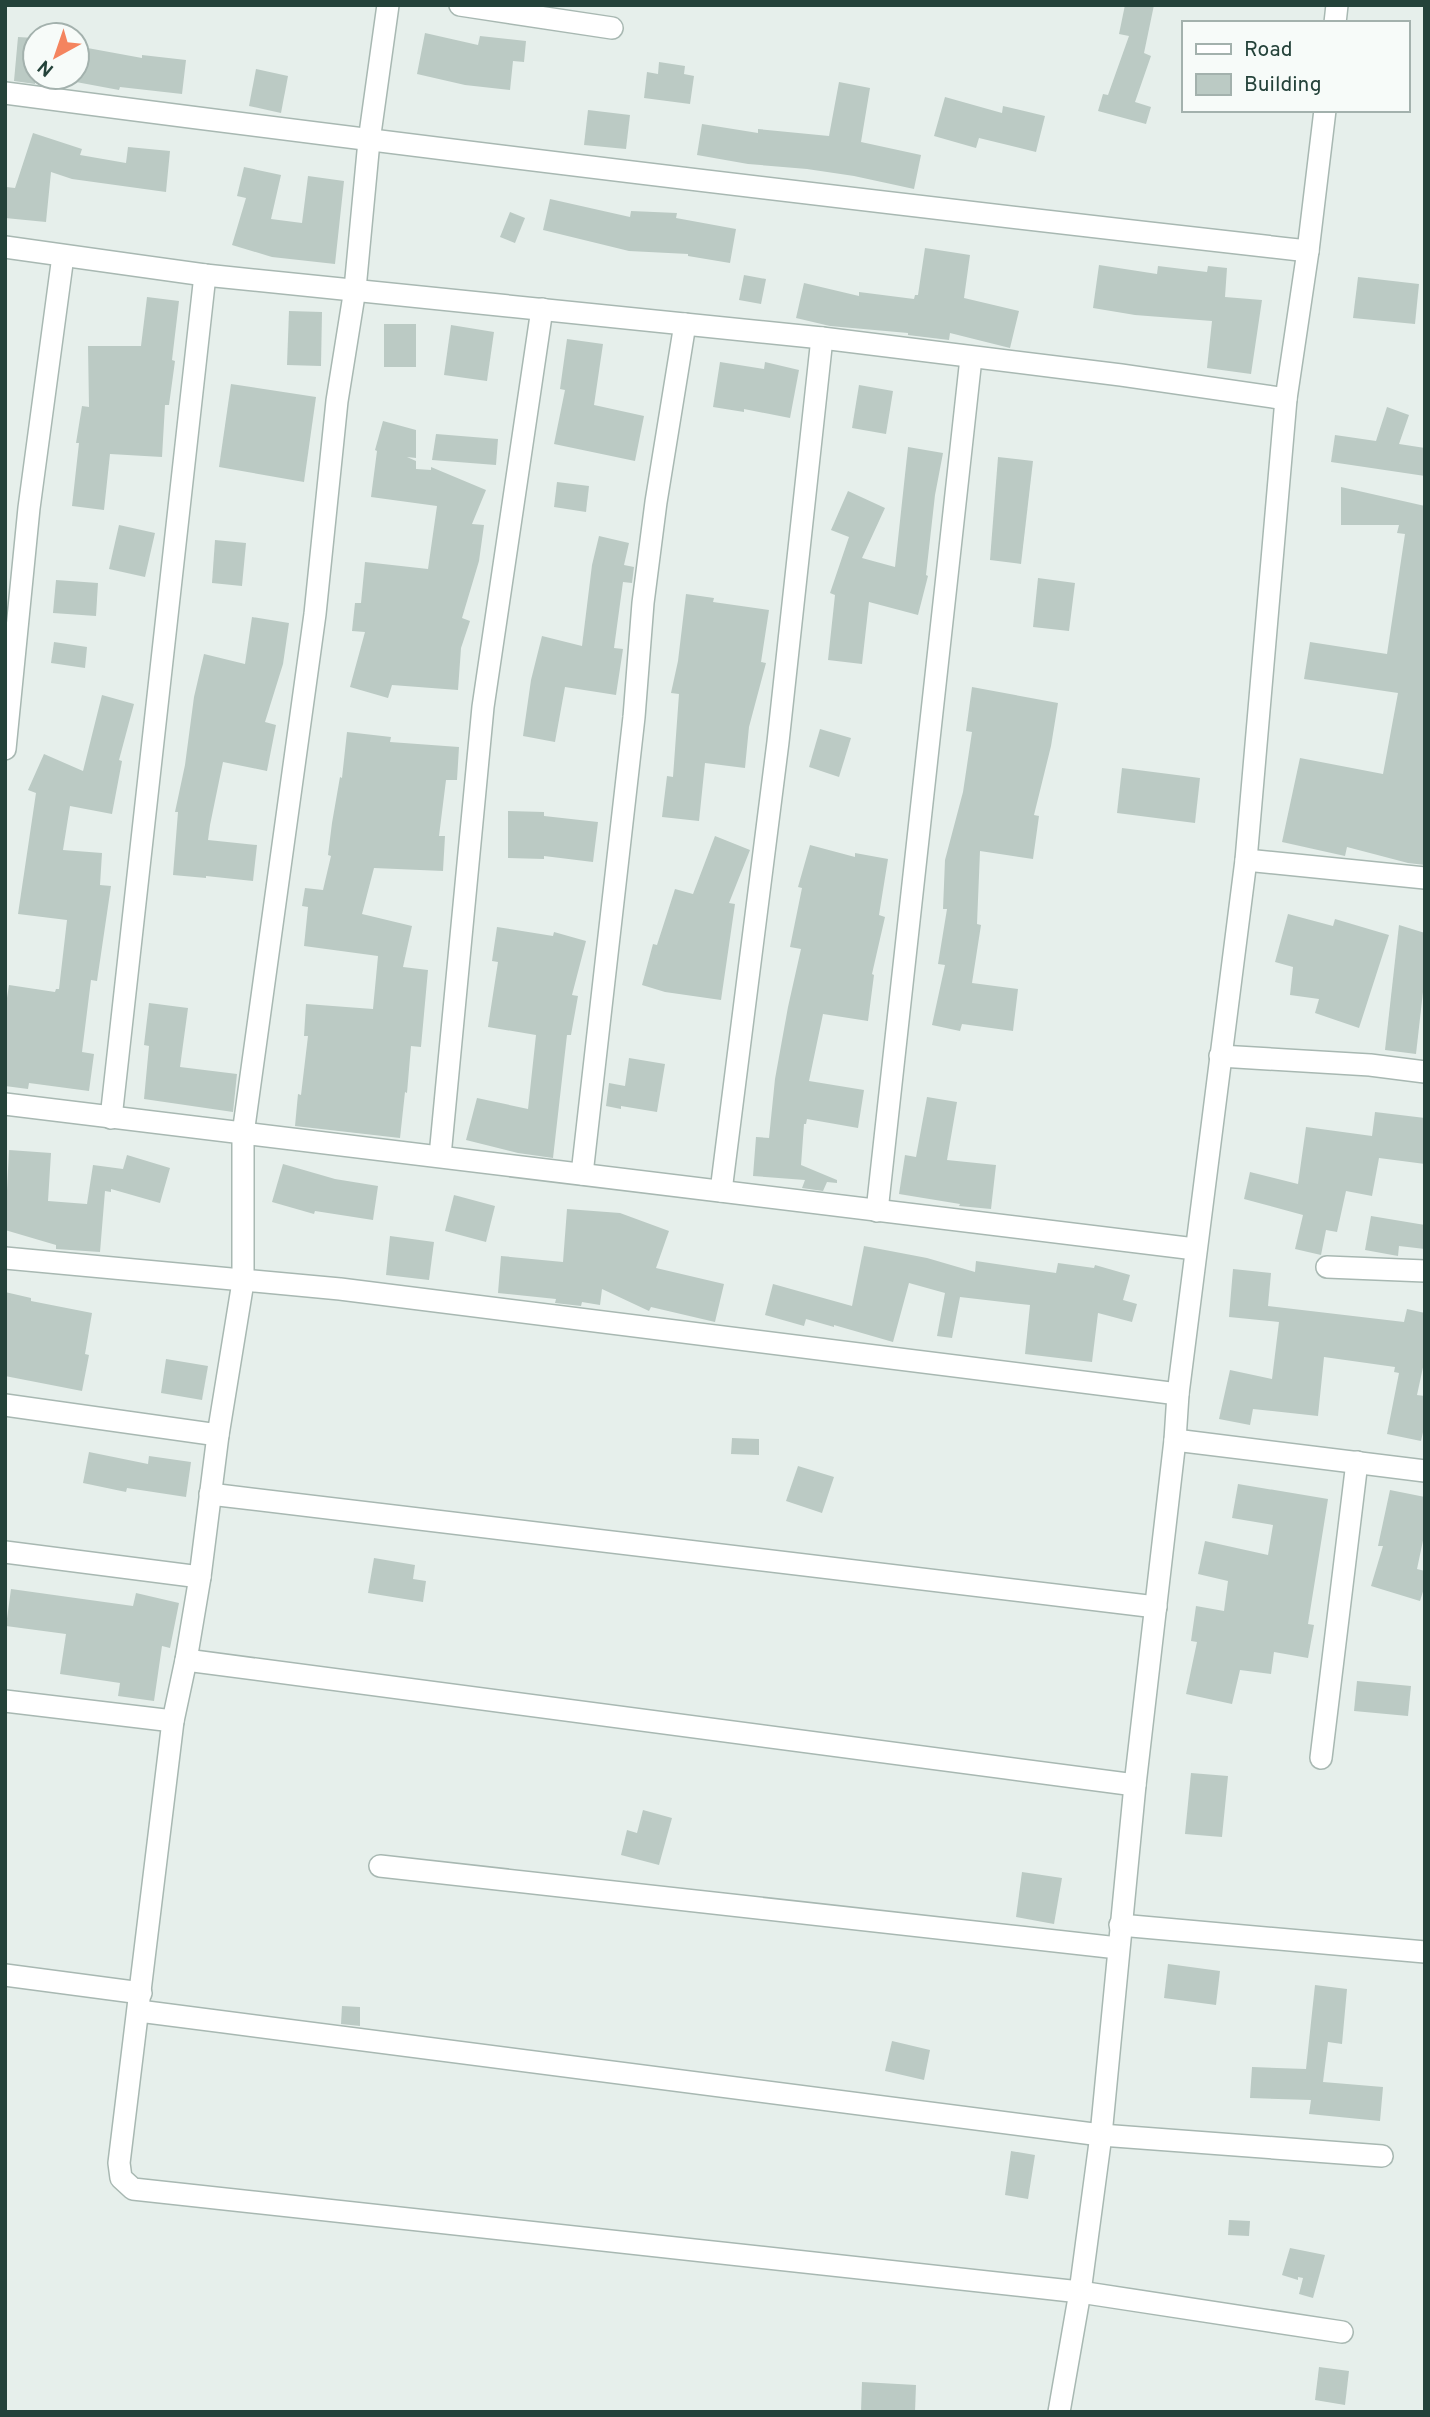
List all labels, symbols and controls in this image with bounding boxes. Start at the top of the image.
north arrow [21,21,91,91]
legend [1182,21,1409,112]
text: Road [1244,37,1293,64]
text: N [33,54,59,81]
text: Building [1244,72,1322,99]

